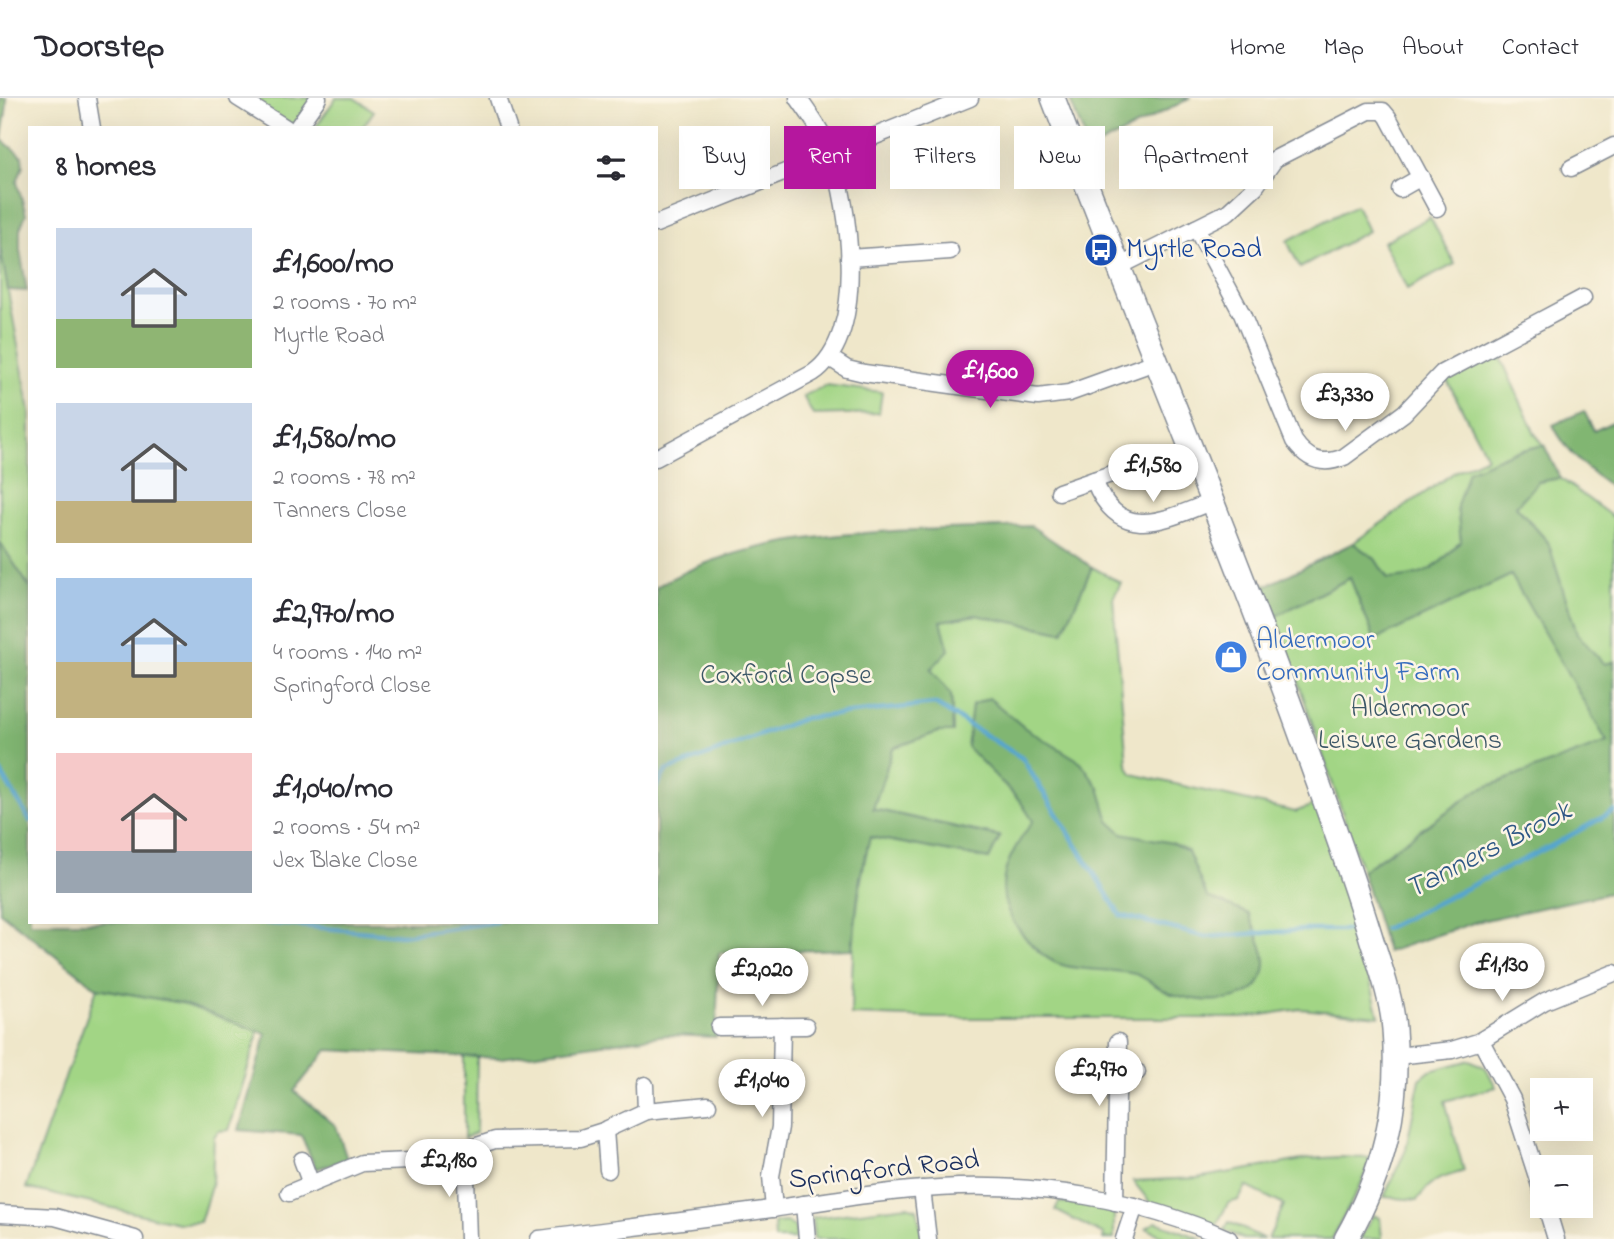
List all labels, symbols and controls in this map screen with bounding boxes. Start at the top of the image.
text: Doorstep [35,24,164,72]
text: Home [1230,31,1286,66]
text: Map [1324,31,1364,66]
text: About [1402,31,1464,66]
text: Contact [1502,31,1579,66]
chip: Buy [679,126,770,189]
chip: Rent [784,126,876,189]
chip: Filters [890,126,1000,189]
chip: New [1014,126,1105,189]
chip: Apartment [1119,126,1273,189]
text: 8 homes [56,146,157,190]
icon: filters [592,149,630,187]
place label: Myrtle Road [1126,230,1262,271]
bus stop icon: Myrtle Road [1082,231,1120,269]
text: £1,600/mo [273,243,394,287]
icon: home [112,256,196,340]
text: 2 rooms · 70 m² [273,287,417,320]
text: Myrtle Road [273,320,385,353]
pin: £1,600 [933,350,1047,410]
text: £1,600 [962,356,1018,389]
pin: £3,330 [1288,374,1402,433]
text: £3,330 [1317,379,1373,412]
text: £1,580/mo [273,418,396,462]
icon: home [112,431,196,515]
pin: £1,580 [1096,444,1210,504]
text: £1,580 [1124,450,1182,483]
text: 2 rooms · 78 m² [273,462,416,495]
text: Tanners Close [273,495,407,528]
text: £2,970/mo [273,593,395,637]
icon: home [112,606,196,690]
place label: Aldermoor Community Farm [1256,621,1460,694]
text: 4 rooms · 140 m² [273,637,422,670]
shop icon: Aldermoor Community Farm [1212,638,1250,676]
park label: Coxford Copse [700,656,872,697]
text: Springford Close [273,670,431,703]
park label: Aldermoor Leisure Gardens [1318,689,1502,762]
text: £1,040/mo [273,768,393,812]
icon: home [112,781,196,865]
water label: Tanners Brook [1398,789,1581,912]
text: 2 rooms · 54 m² [273,812,420,845]
text: Jex Blake Close [273,845,418,878]
pin: £1,130 [1445,944,1559,1003]
pin: £2,020 [705,948,819,1008]
text: £1,130 [1476,949,1528,982]
text: £2,020 [731,954,793,987]
pin: £2,970 [1042,1048,1156,1108]
text: £2,970 [1071,1054,1127,1087]
pin: £1,040 [705,1060,819,1119]
text: £1,040 [734,1065,790,1098]
map controls [1530,1078,1593,1218]
button: + [1530,1078,1593,1141]
pin: £2,180 [392,1140,506,1199]
street label: Springford Road [787,1141,982,1201]
text: £2,180 [421,1145,477,1178]
button: − [1530,1155,1593,1218]

